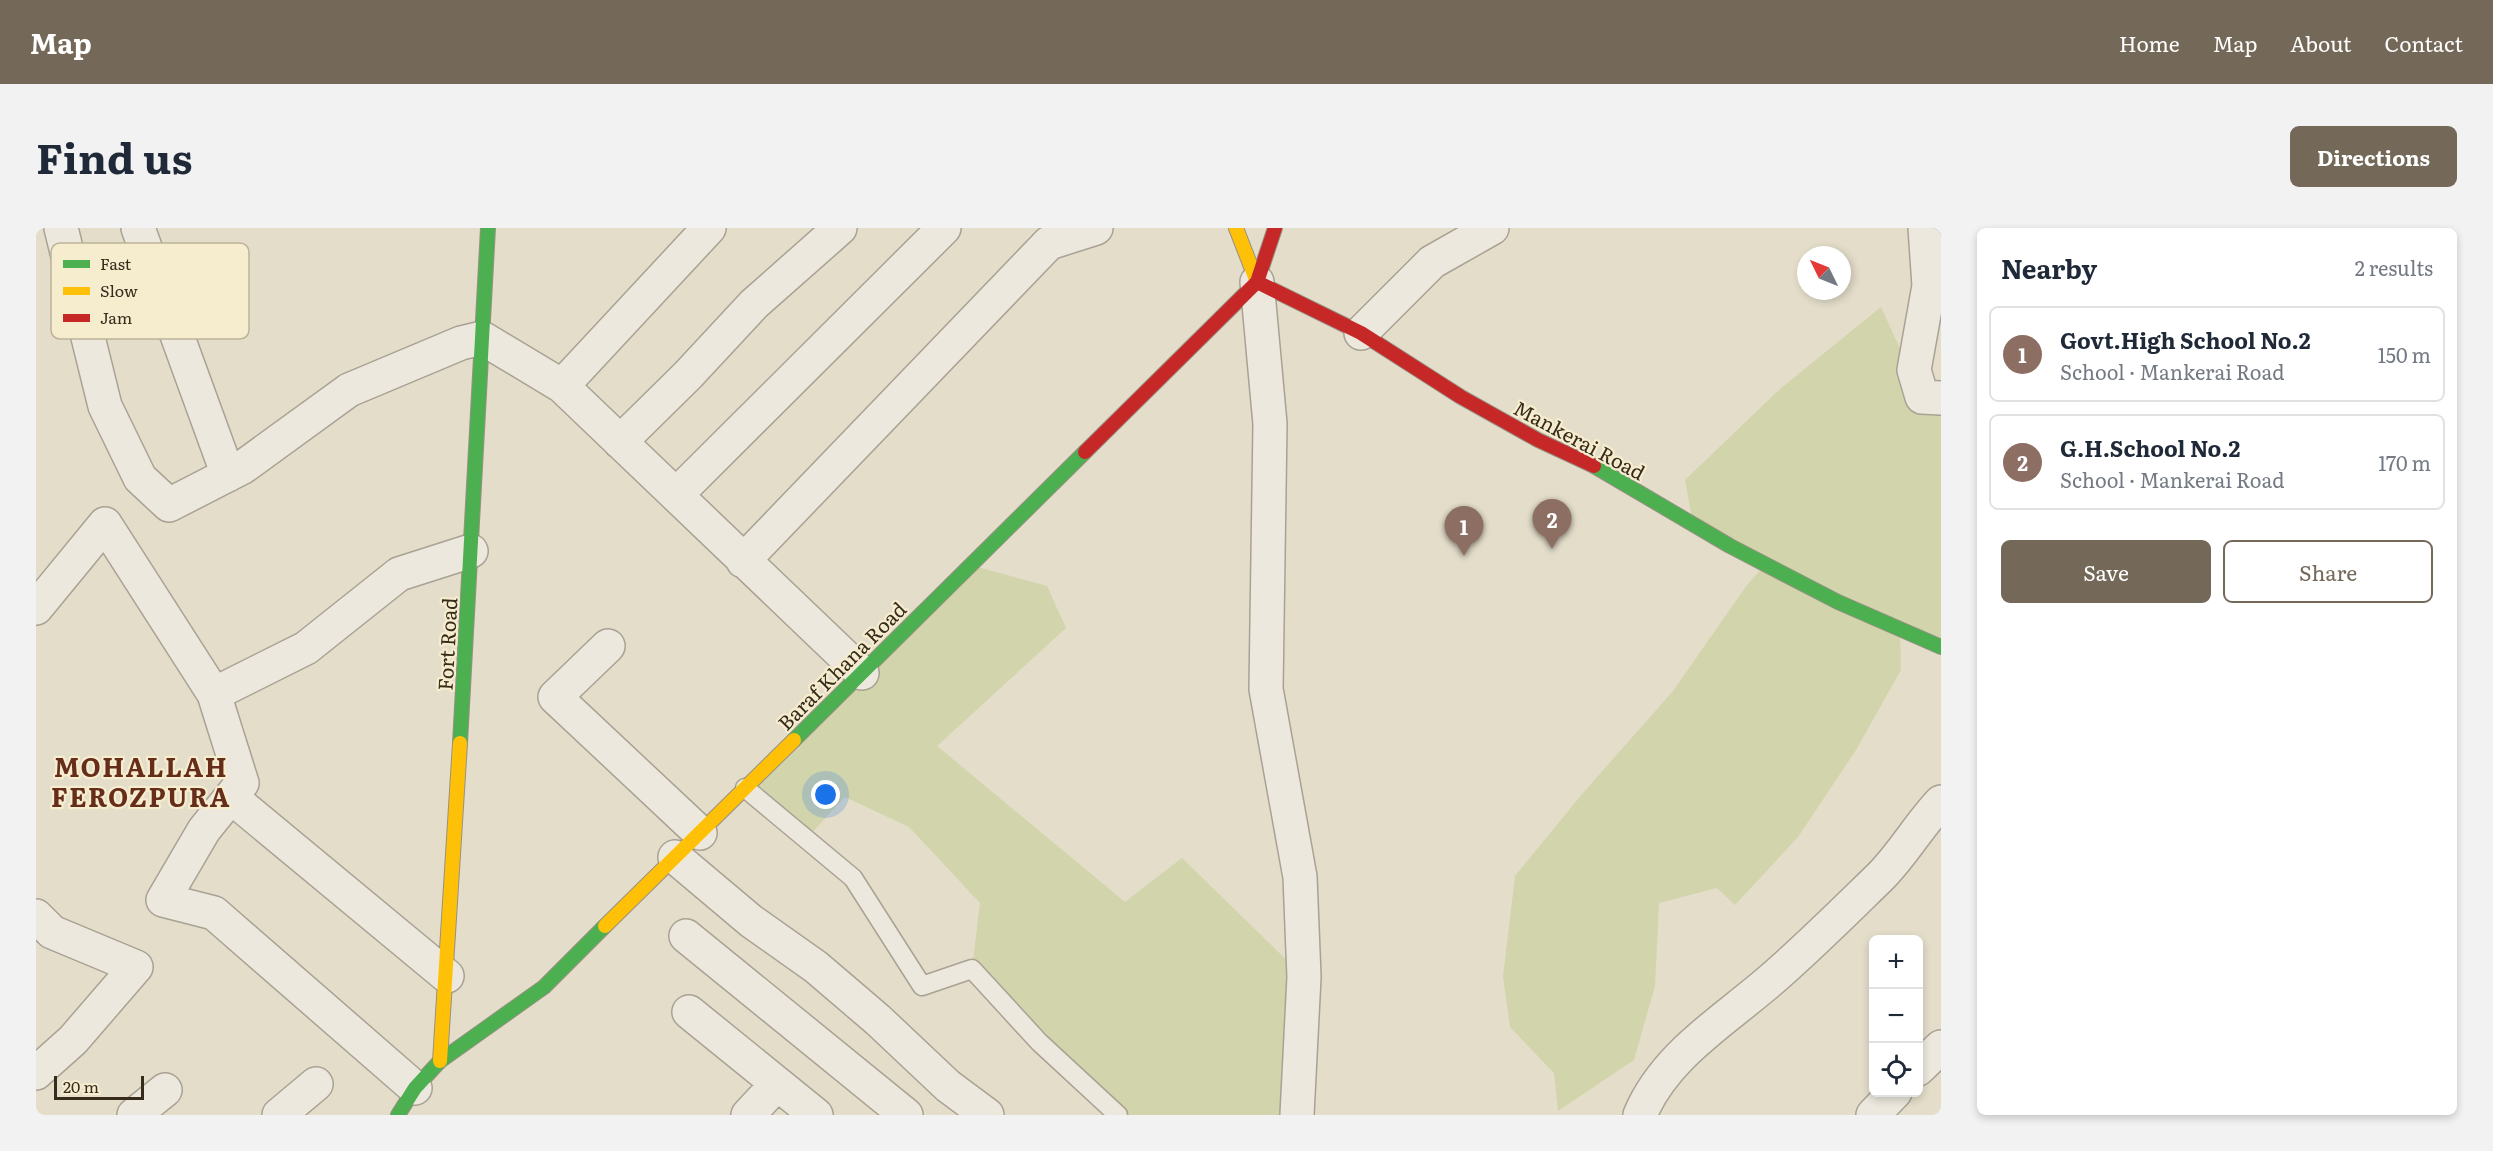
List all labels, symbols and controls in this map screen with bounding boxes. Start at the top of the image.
text: Map [30,21,92,63]
text: Home [2119,27,2180,58]
text: Map [2213,27,2257,58]
text: About [2290,27,2352,58]
text: Contact [2385,27,2463,58]
text: Find us [36,125,193,187]
button: Directions [2290,126,2457,187]
legend [51,243,249,339]
north arrow [1797,246,1851,300]
text: Nearby [2001,248,2097,287]
text: Fast [100,251,132,275]
text: 2 results [2355,252,2433,282]
text: Slow [100,278,138,302]
text: Jam [100,305,133,329]
text: Govt.High School No.2 [2060,323,2311,356]
text: 1 [2018,339,2027,369]
text: 150 m [2378,339,2431,369]
text: School · Mankerai Road [2060,356,2284,386]
street label: Mankerai Road [1509,392,1651,486]
text: G.H.School No.2 [2060,431,2240,464]
text: 2 [2017,447,2028,477]
text: 170 m [2378,447,2431,477]
text: School · Mankerai Road [2060,464,2284,494]
pin: 2 [1532,500,1572,549]
pin: 1 [1444,506,1484,556]
button: Save [2001,540,2211,603]
button: Share [2223,540,2433,603]
street label: Baraf Khana Road [770,594,912,736]
street label: Fort Road [429,597,463,691]
district label: MOHALLAH FEROZPURA [51,746,231,815]
your location [811,780,840,809]
map controls [1869,935,1923,1097]
button: + [1869,935,1923,989]
button: − [1869,989,1923,1043]
button: locate [1869,1043,1923,1097]
scale bar [54,1073,144,1100]
text: 20 m [63,1074,99,1098]

